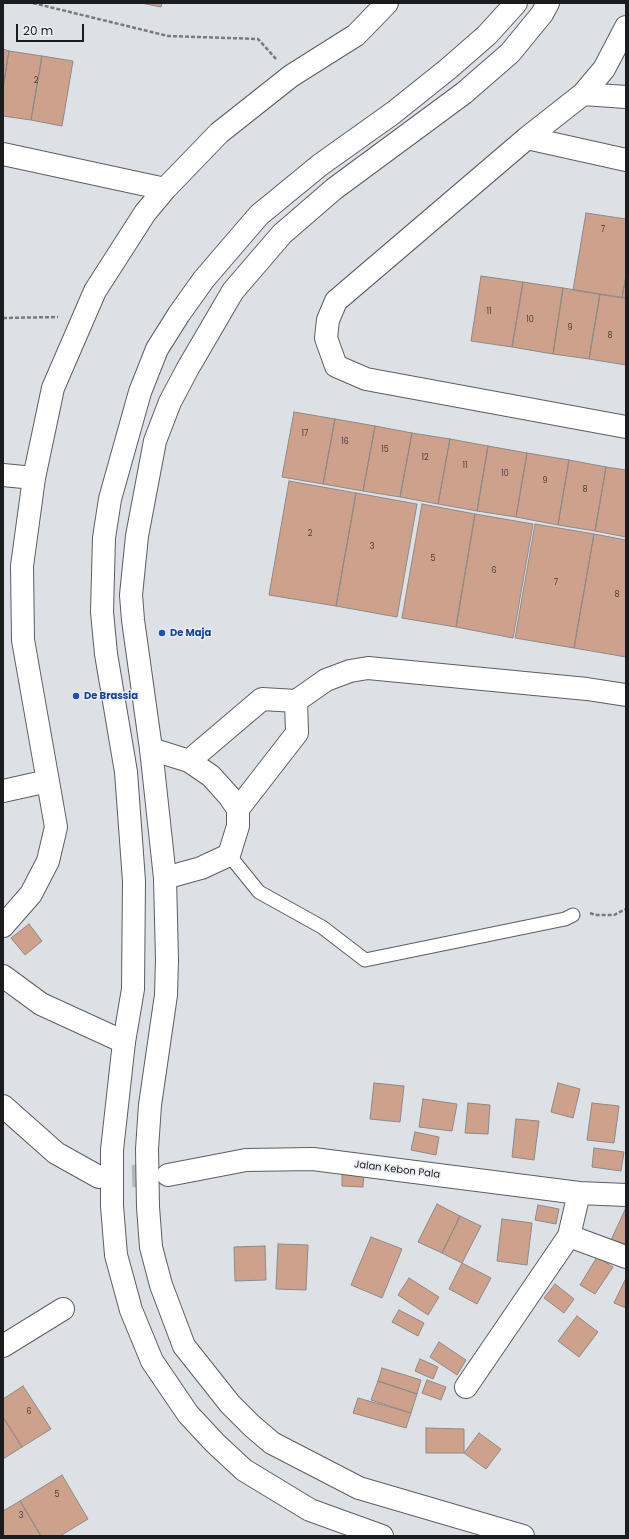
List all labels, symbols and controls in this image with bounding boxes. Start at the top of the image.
scale bar [18,16,86,42]
text: 20 m [23,22,53,39]
house number: 2 [34,76,38,86]
house number: 7 [601,225,605,235]
house number: 11 [486,307,492,317]
house number: 10 [526,315,534,325]
house number: 9 [567,323,573,333]
house number: 8 [607,331,613,341]
house number: 17 [302,429,308,439]
house number: 16 [341,437,349,447]
house number: 15 [381,445,389,455]
house number: 12 [421,453,429,463]
house number: 11 [462,461,468,471]
house number: 10 [501,469,509,479]
house number: 9 [542,476,548,486]
house number: 8 [582,485,588,495]
house number: 2 [308,529,312,539]
house number: 3 [370,542,374,552]
house number: 5 [430,554,436,564]
house number: 6 [491,566,497,576]
house number: 7 [554,578,558,588]
house number: 8 [614,590,620,600]
place label: De Maja [170,627,211,639]
marker: De Maja [157,628,167,638]
place label: De Brassia [84,690,138,702]
marker: De Brassia [71,691,81,701]
street label: Jalan Kebon Pala [353,1159,441,1181]
house number: 6 [26,1407,32,1417]
house number: 5 [54,1490,60,1500]
house number: 3 [19,1511,23,1521]

